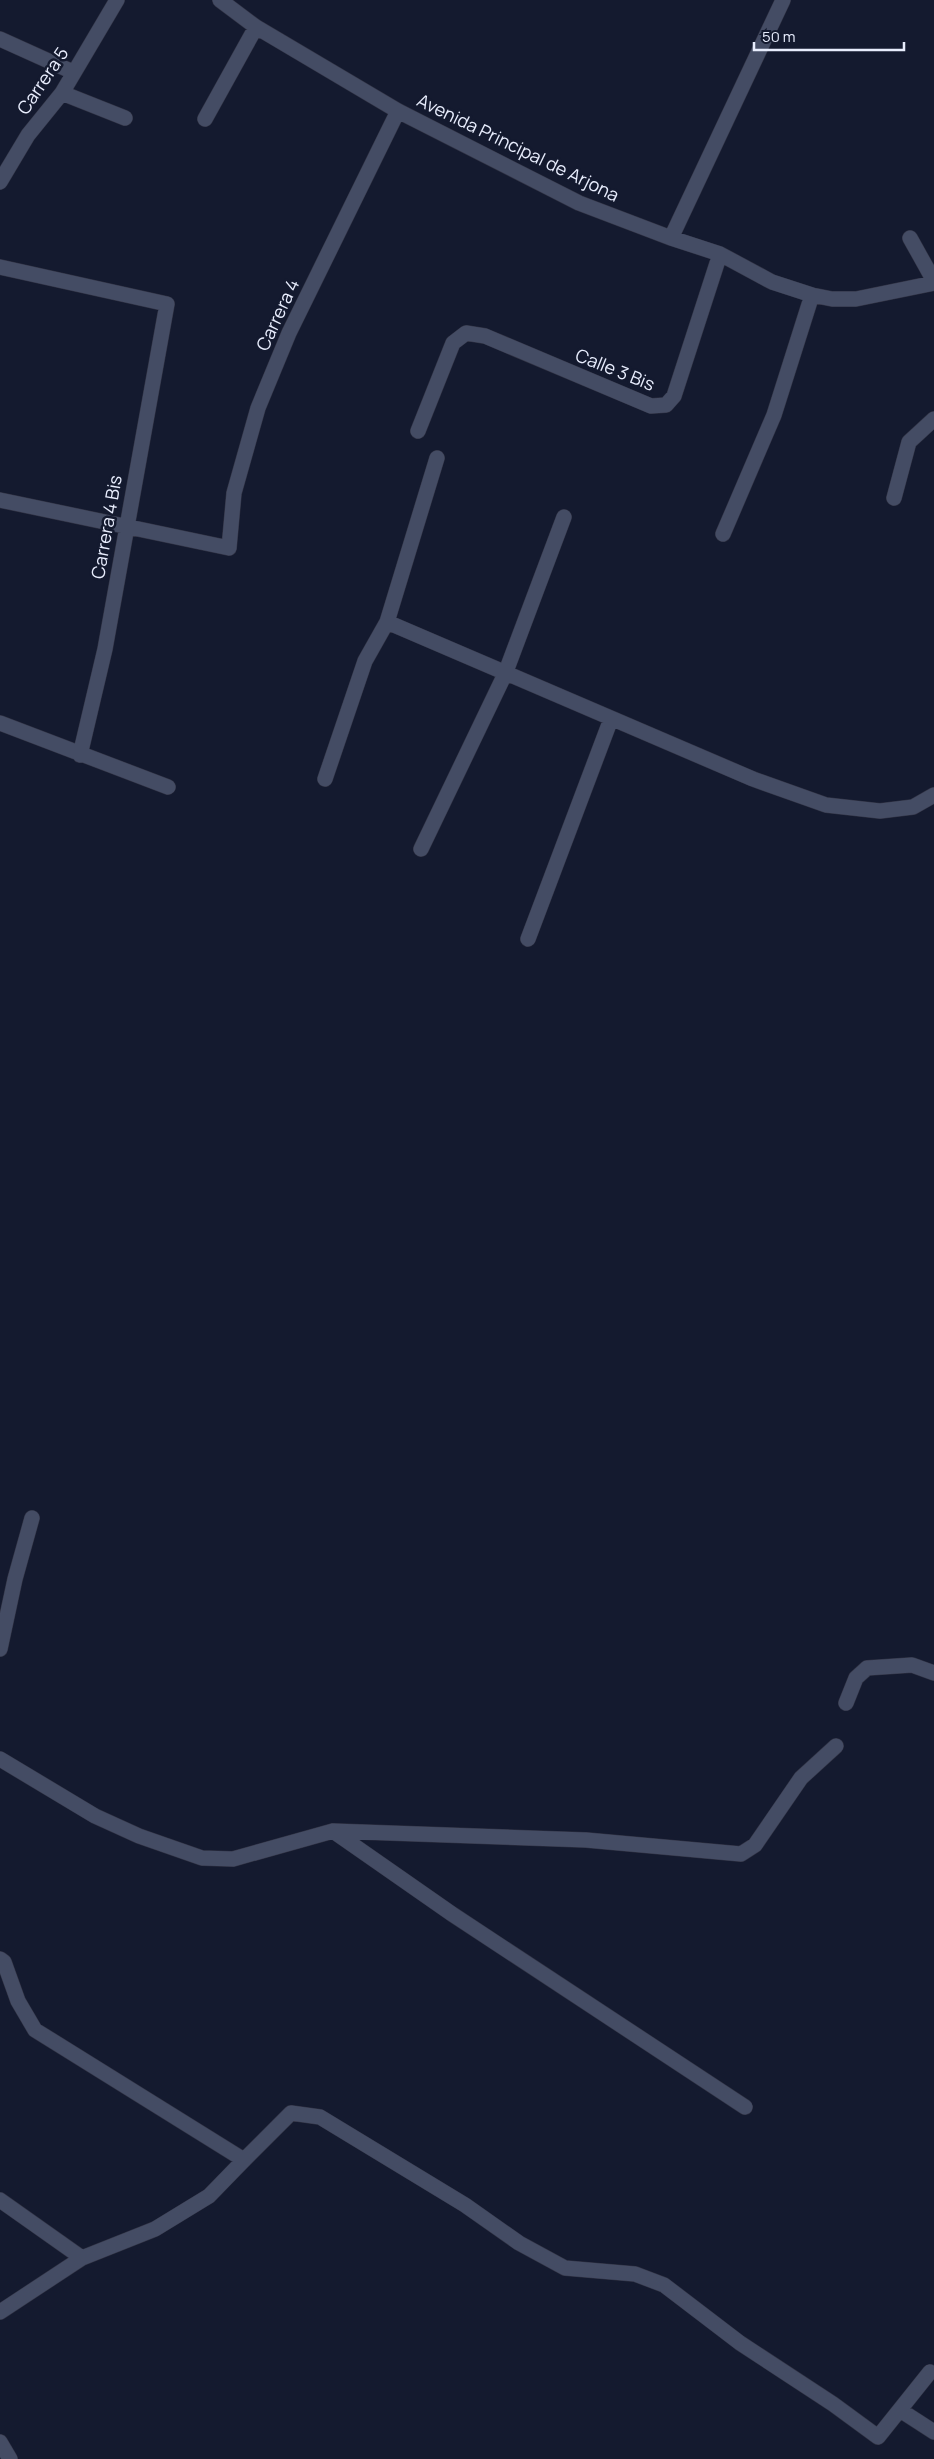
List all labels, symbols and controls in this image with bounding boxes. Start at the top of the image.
scale bar [754,20,904,52]
text: 50 m [762,26,796,47]
street label: Carrera 5 [11,42,73,119]
street label: Avenida Principal de Arjona [413,88,623,207]
street label: Carrera 4 [250,275,304,354]
street label: Calle 3 Bis [572,342,659,396]
street label: Carrera 4 Bis [85,473,127,581]

